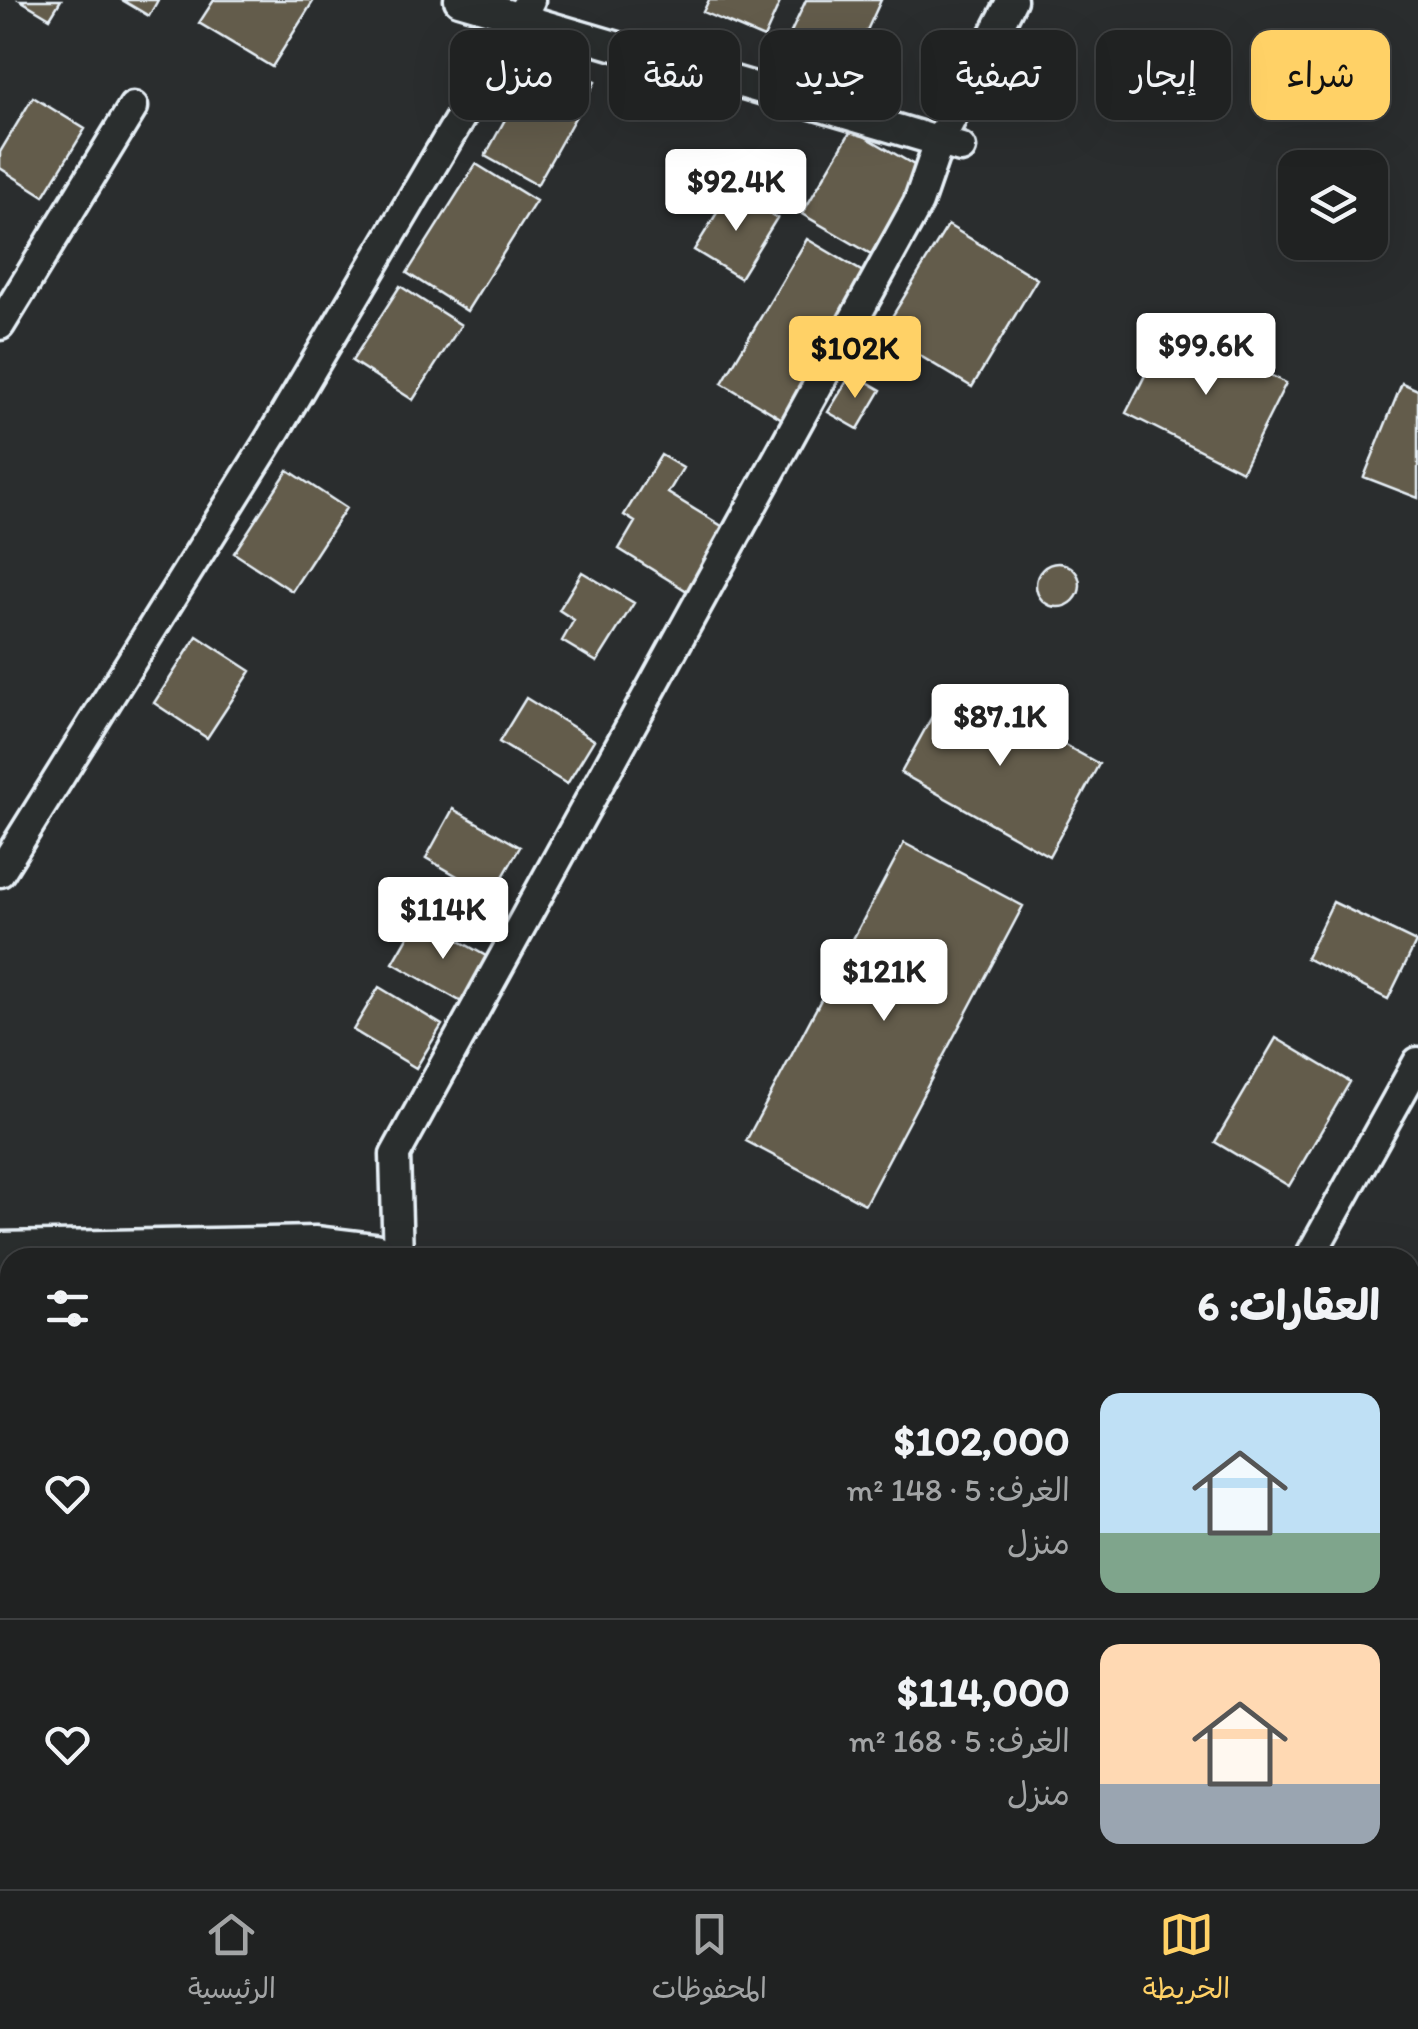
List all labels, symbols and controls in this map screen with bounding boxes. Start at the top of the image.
chip: منزل [450,30,589,120]
chip: شقة [609,30,740,120]
chip: جديد [760,30,901,120]
chip: تصفية [921,30,1076,120]
chip: إيجار [1096,30,1231,120]
chip: شراء [1251,30,1390,120]
pin: $92.4K [655,149,817,234]
map controls [1278,150,1388,260]
button: layers [1278,150,1388,260]
text: $92.4K [687,162,785,200]
pin: $99.6K [1125,313,1287,398]
pin: $102K [785,316,925,401]
text: $99.6K [1159,326,1253,364]
text: $102K [811,329,899,367]
pin: $87.1K [919,684,1081,769]
text: $87.1K [954,697,1046,735]
pin: $114K [373,877,513,962]
text: $114K [400,890,486,928]
pin: $121K [814,939,954,1024]
text: $121K [842,952,926,990]
text: العقارات: 6 [1197,1280,1380,1331]
icon: filters [40,1281,95,1336]
text: $102,000 [894,1415,1070,1466]
icon: home [1180,1433,1300,1553]
icon: heart [40,1466,95,1521]
text: الغرف: 5 · 148 m² [847,1471,1070,1509]
text: منزل [1007,1524,1070,1562]
text: $114,000 [897,1666,1070,1717]
icon: home [1180,1684,1300,1804]
icon: heart [40,1717,95,1772]
text: الغرف: 5 · 168 m² [849,1722,1070,1760]
text: منزل [1007,1775,1070,1813]
tab: الرئيسية [188,1907,276,2013]
tab: المحفوظات [652,1907,767,2013]
tab: الخريطة [1143,1907,1230,2013]

